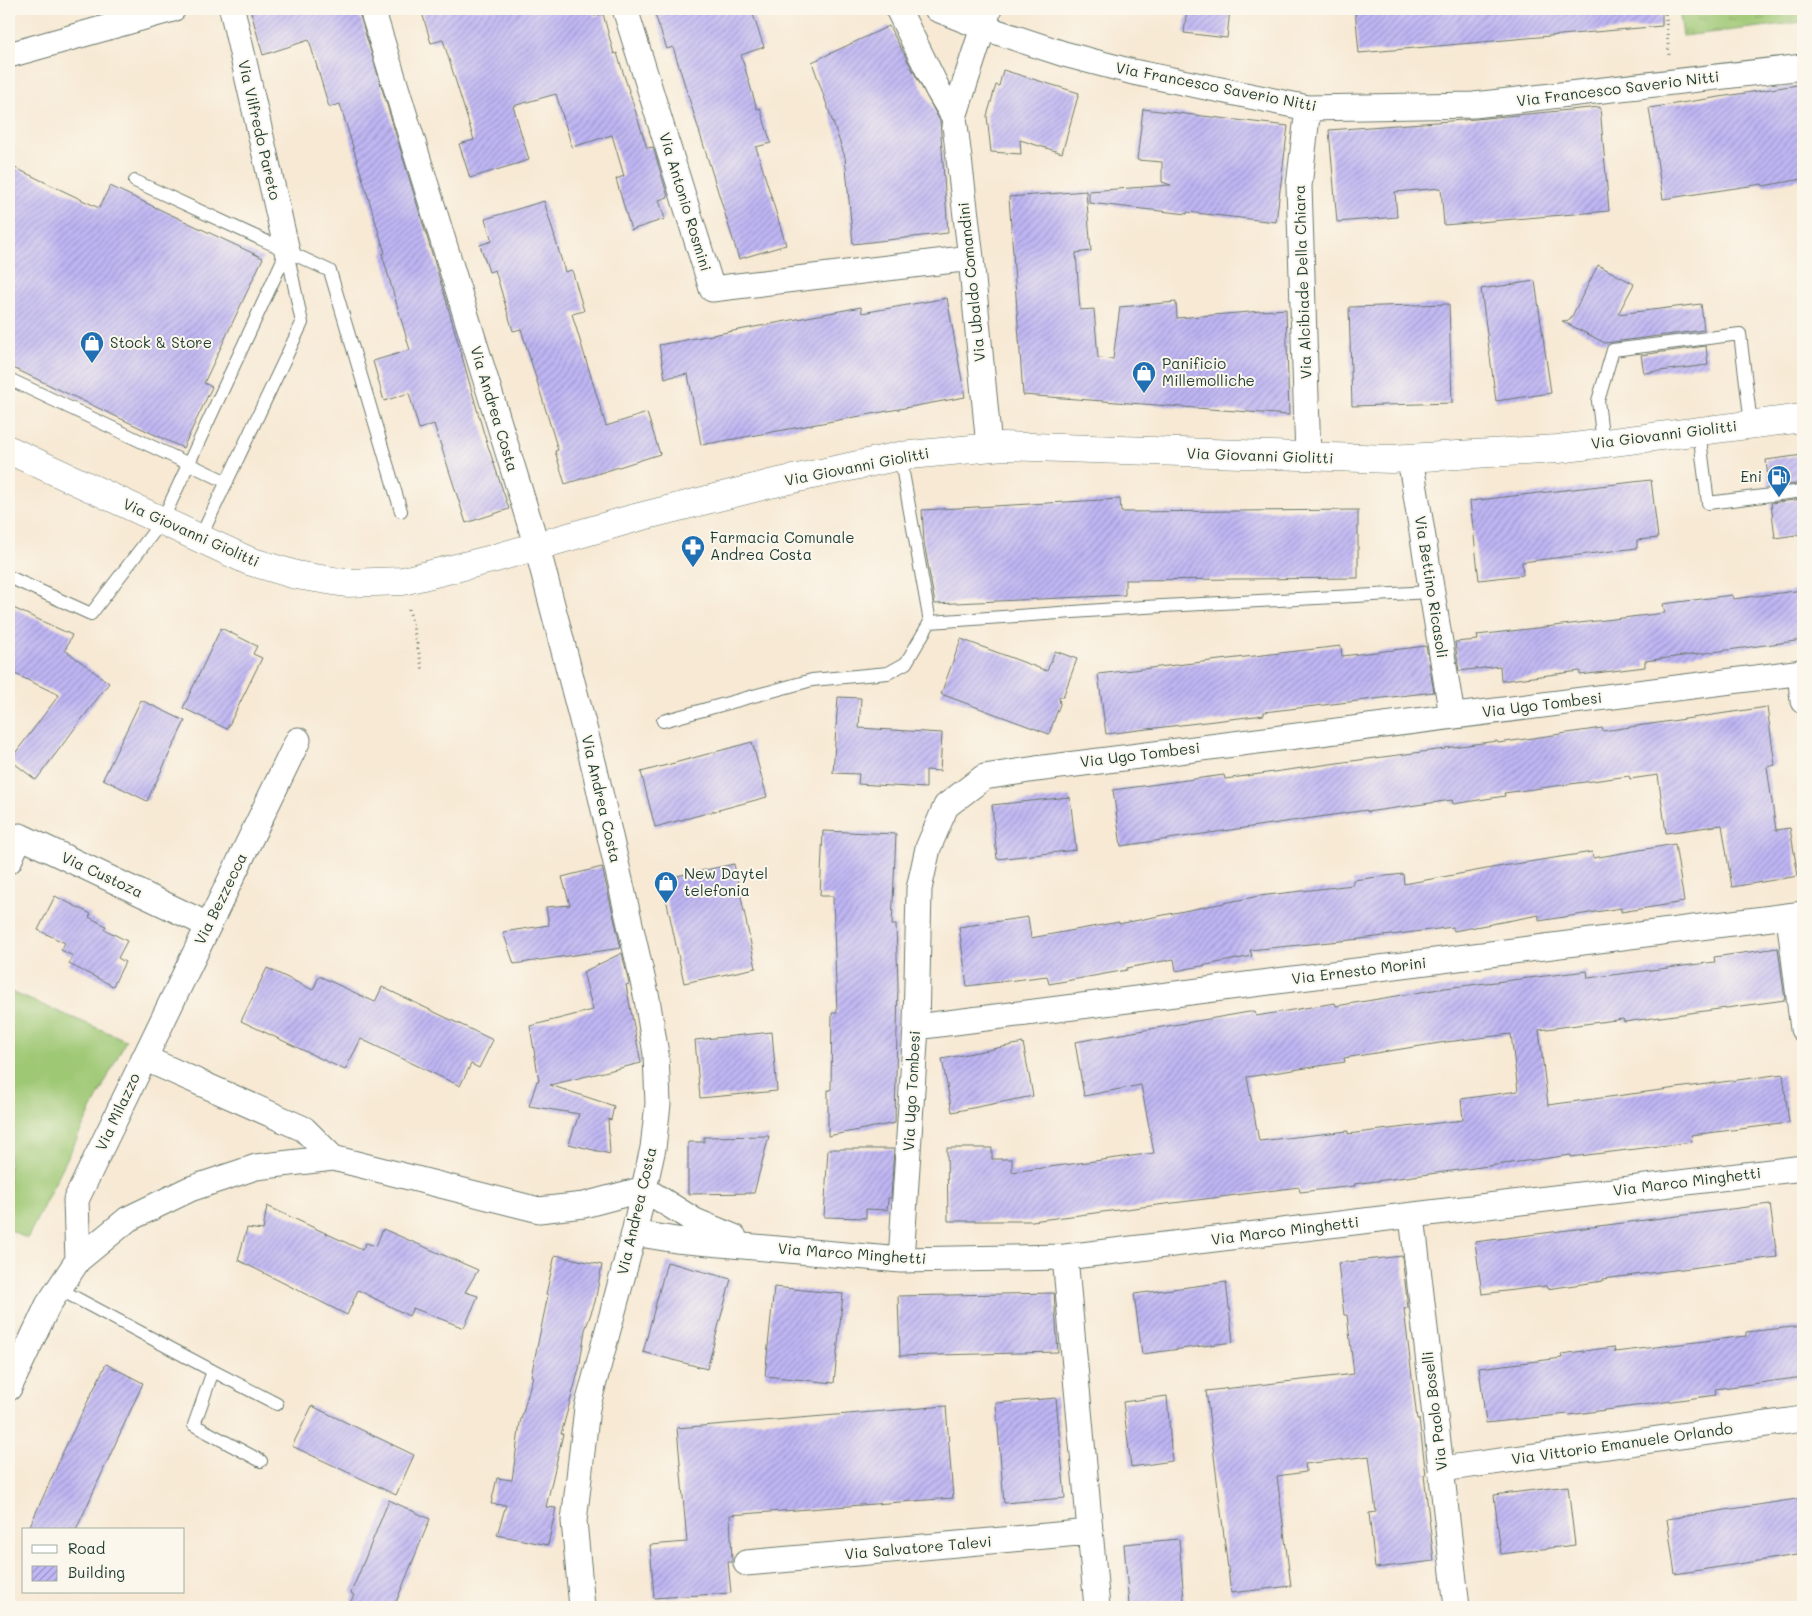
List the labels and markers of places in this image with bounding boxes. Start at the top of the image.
shop icon: Stock & Store [79,330,105,364]
place label: Stock & Store [110,332,212,352]
place label: Panificio Millemolliche [1162,353,1255,390]
shop icon: Panificio Millemolliche [1131,360,1157,394]
fuel station icon: Eni [1766,464,1792,498]
place label: Eni [1741,466,1762,486]
place label: Farmacia Comunale Andrea Costa [710,527,855,564]
pharmacy icon: Farmacia Comunale Andrea Costa [680,534,706,568]
place label: New Daytel telefonia [684,863,768,900]
shop icon: New Daytel telefonia [653,870,679,904]

